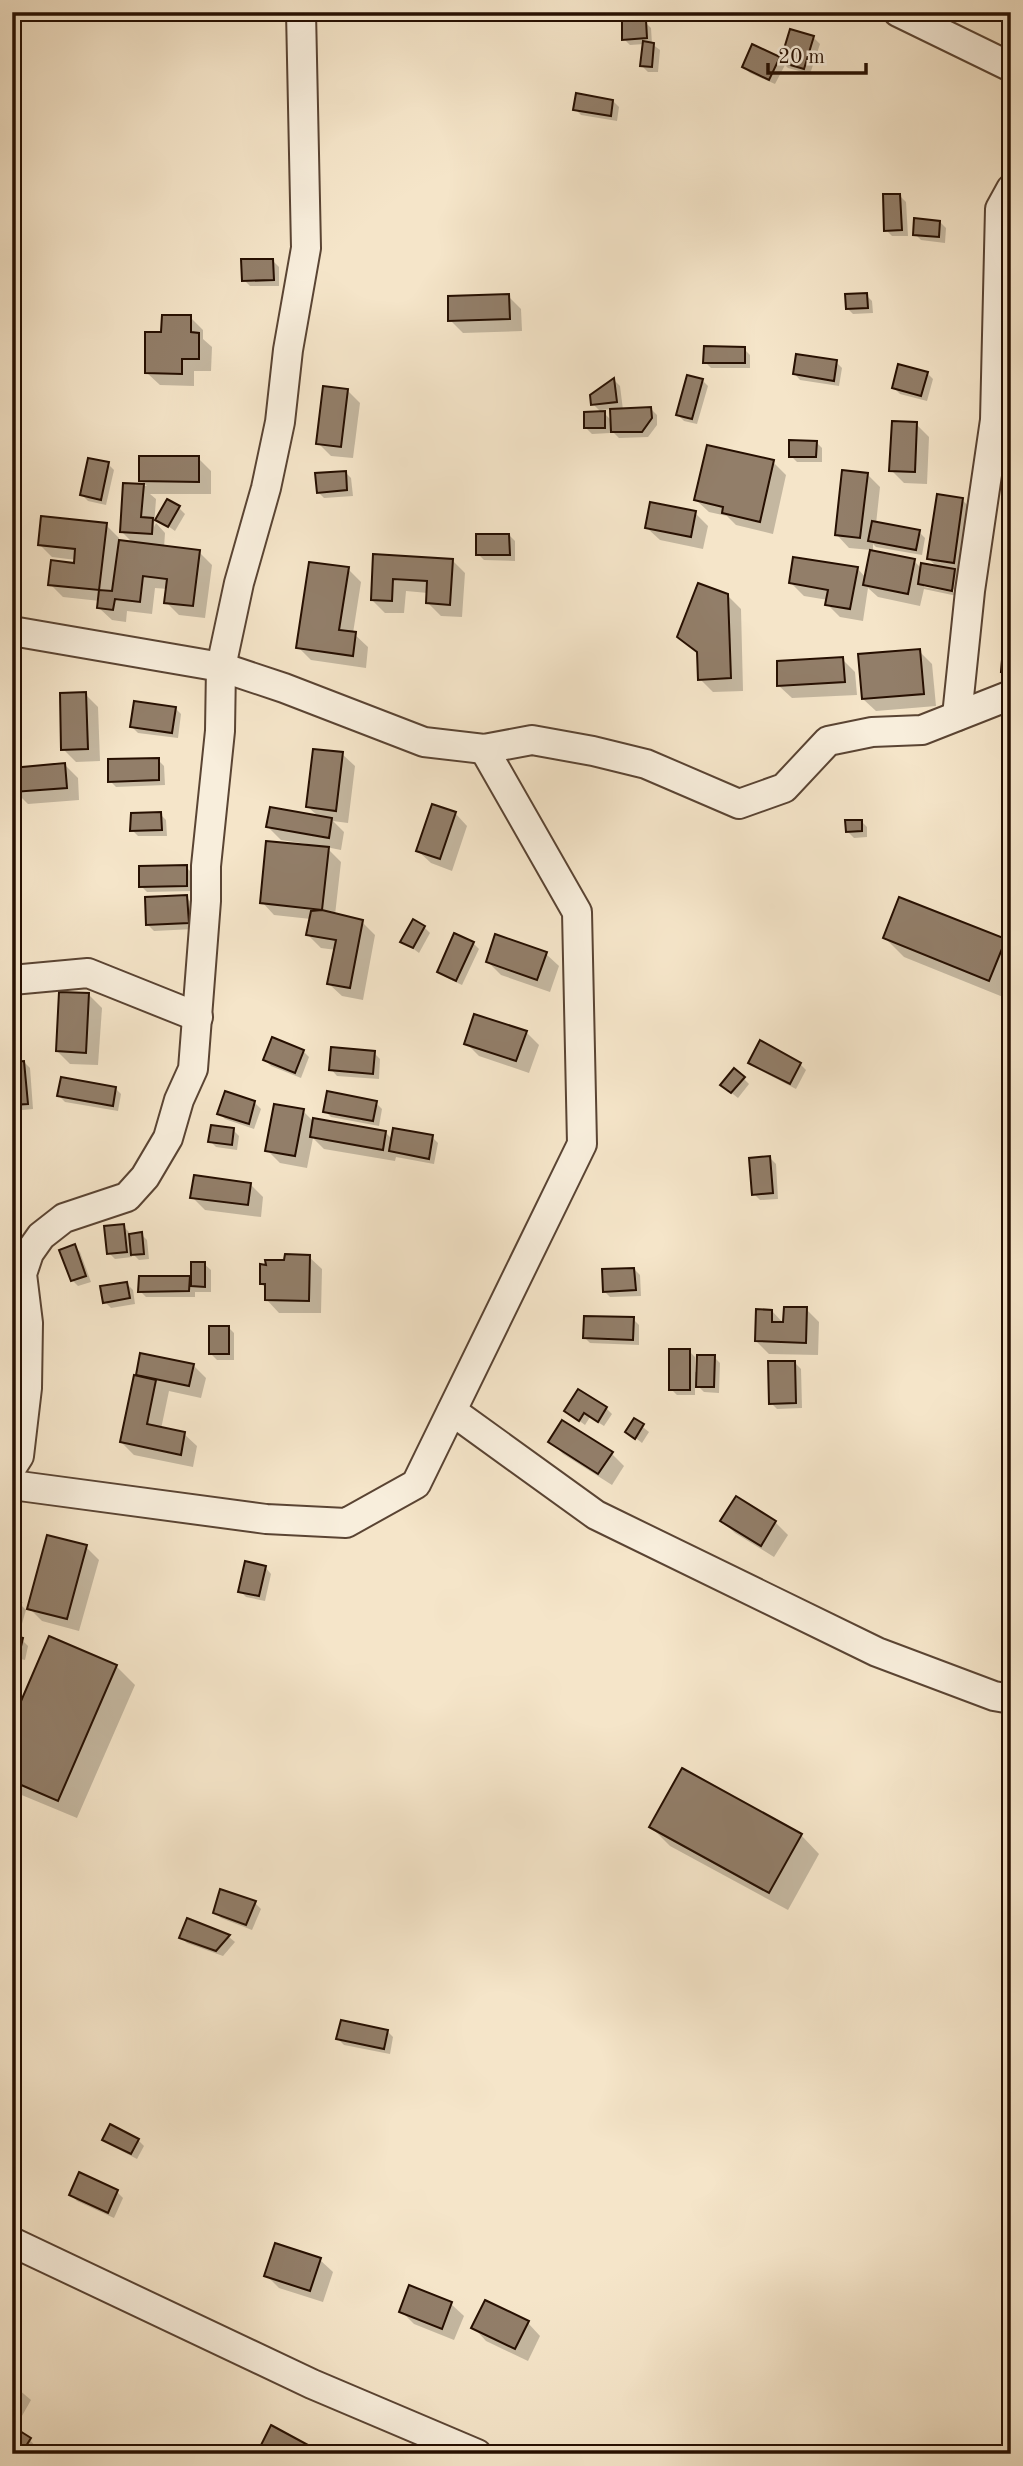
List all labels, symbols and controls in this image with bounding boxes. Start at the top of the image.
scale bar [768,32,866,76]
text: 20 m [778,47,825,68]

